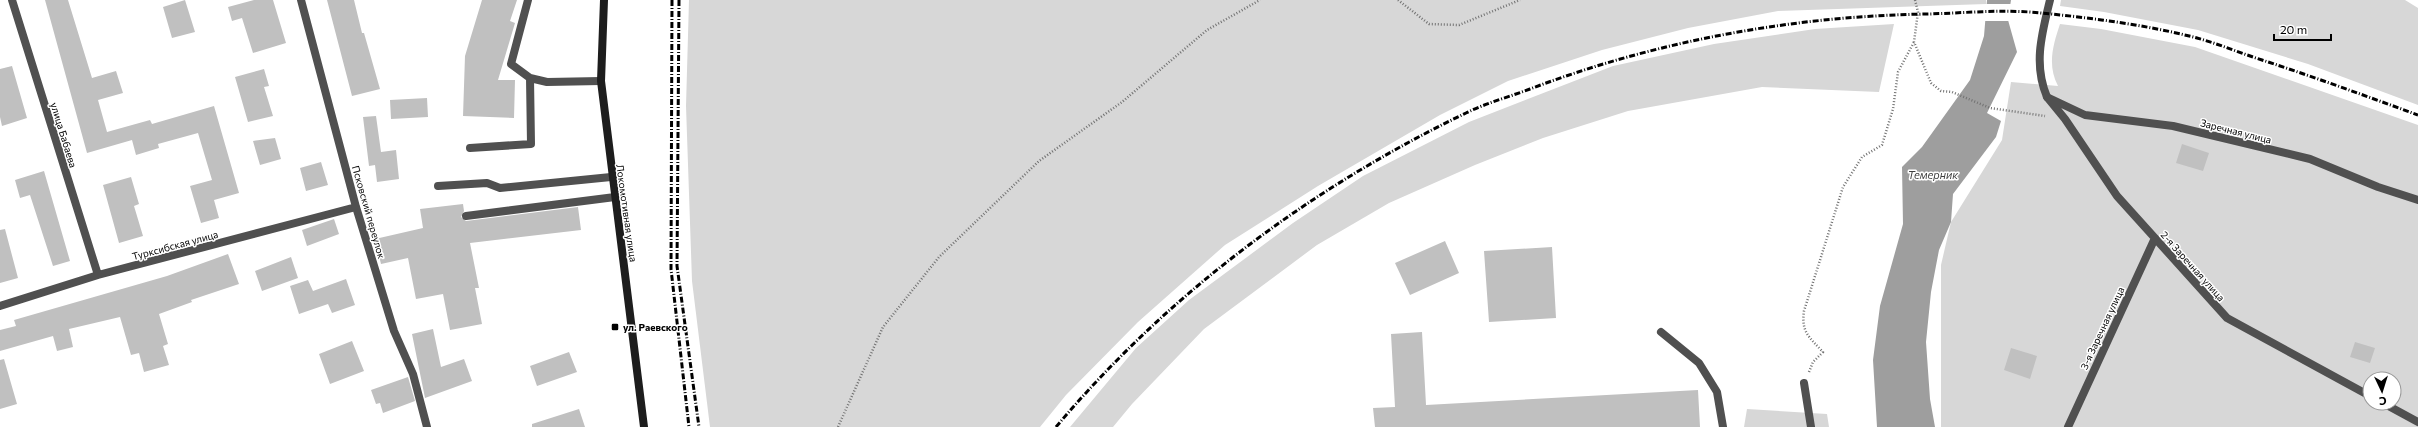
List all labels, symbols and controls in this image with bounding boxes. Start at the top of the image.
scale bar [2274,16,2331,42]
text: 20 m [2280,22,2307,36]
street label: улица Бабаева [48,101,80,169]
street label: Заречная улица [2199,116,2273,146]
street label: Локомотивная улица [614,163,640,263]
street label: Псковский переулок [350,164,388,261]
water label: Темерник [1908,168,1959,181]
street label: Турксибская улица [131,228,219,262]
street label: 2-я Заречная улица [2159,229,2227,303]
street label: 3-я Заречная улица [2078,285,2126,371]
place label: ул. Раевского [623,321,688,333]
marker: ул. Раевского [610,322,620,332]
north arrow [2362,371,2402,411]
text: С [2378,395,2387,408]

